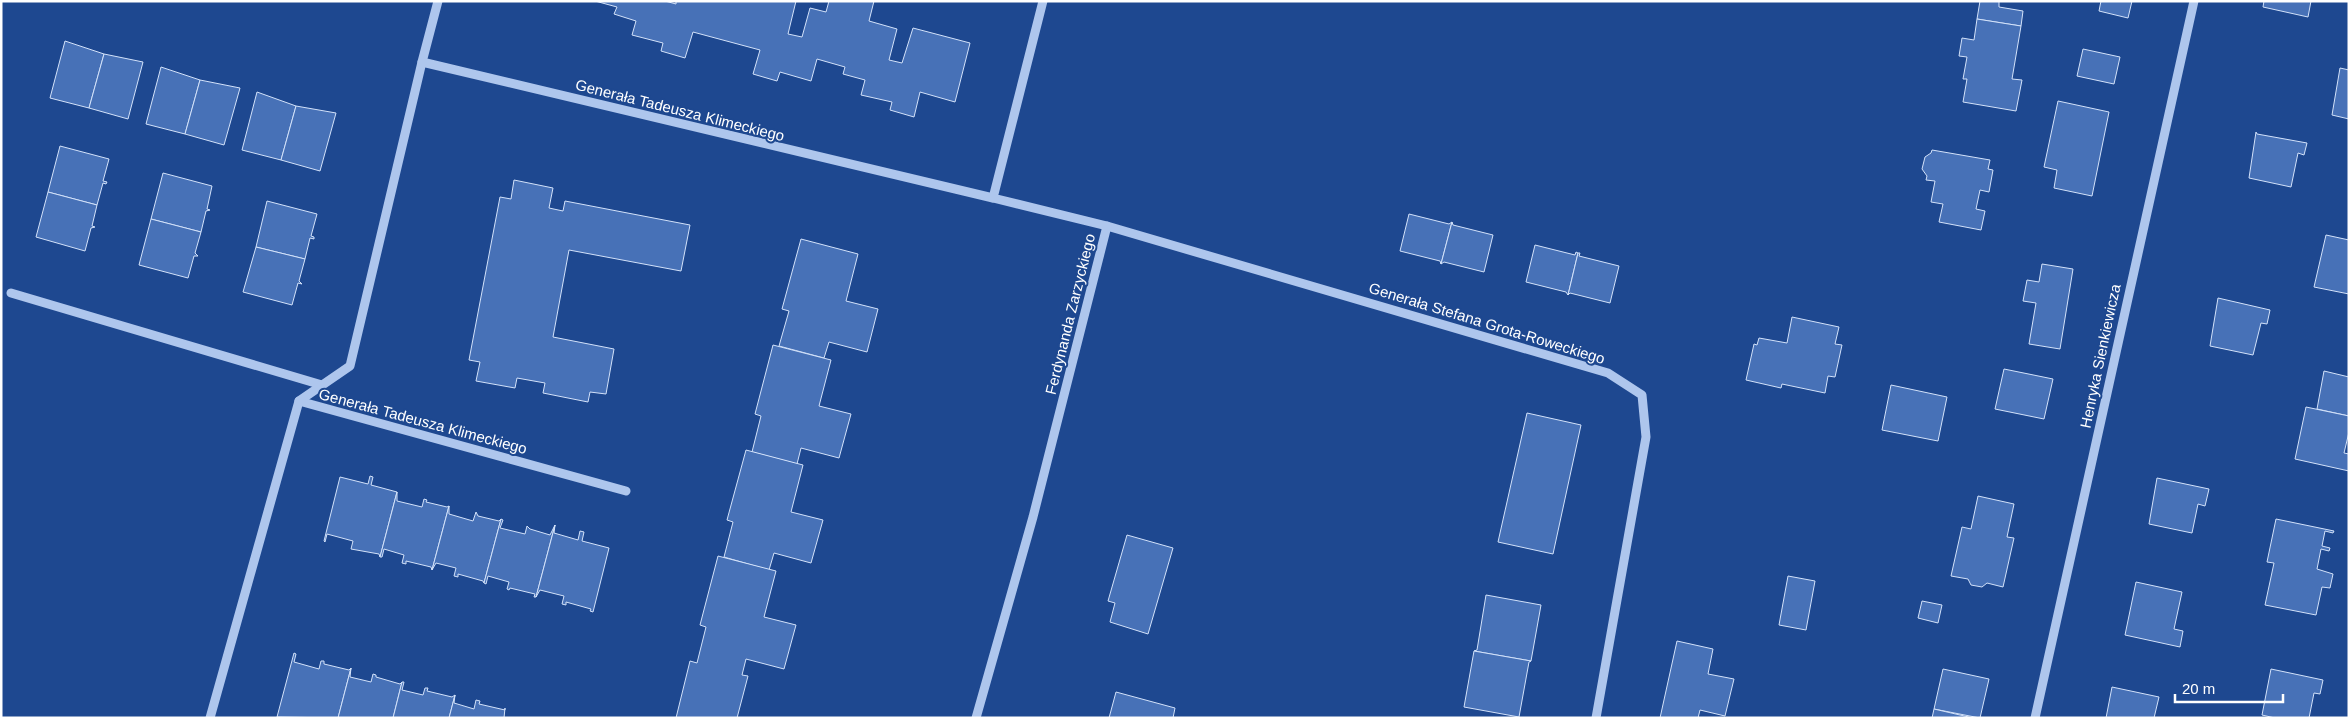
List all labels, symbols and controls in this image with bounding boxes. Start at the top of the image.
street label: Generała Tadeusza Klimeckiego [574,76,786,144]
street label: Ferdynanda Zarzyckiego [1042,232,1098,396]
street label: Generała Stefana Grota-Roweckiego [1367,279,1607,367]
street label: Henryka Sienkiewicza [2076,282,2124,430]
street label: Generała Tadeusza Klimeckiego [317,385,529,457]
scale bar [2175,672,2282,704]
text: 20 m [2182,680,2215,697]

